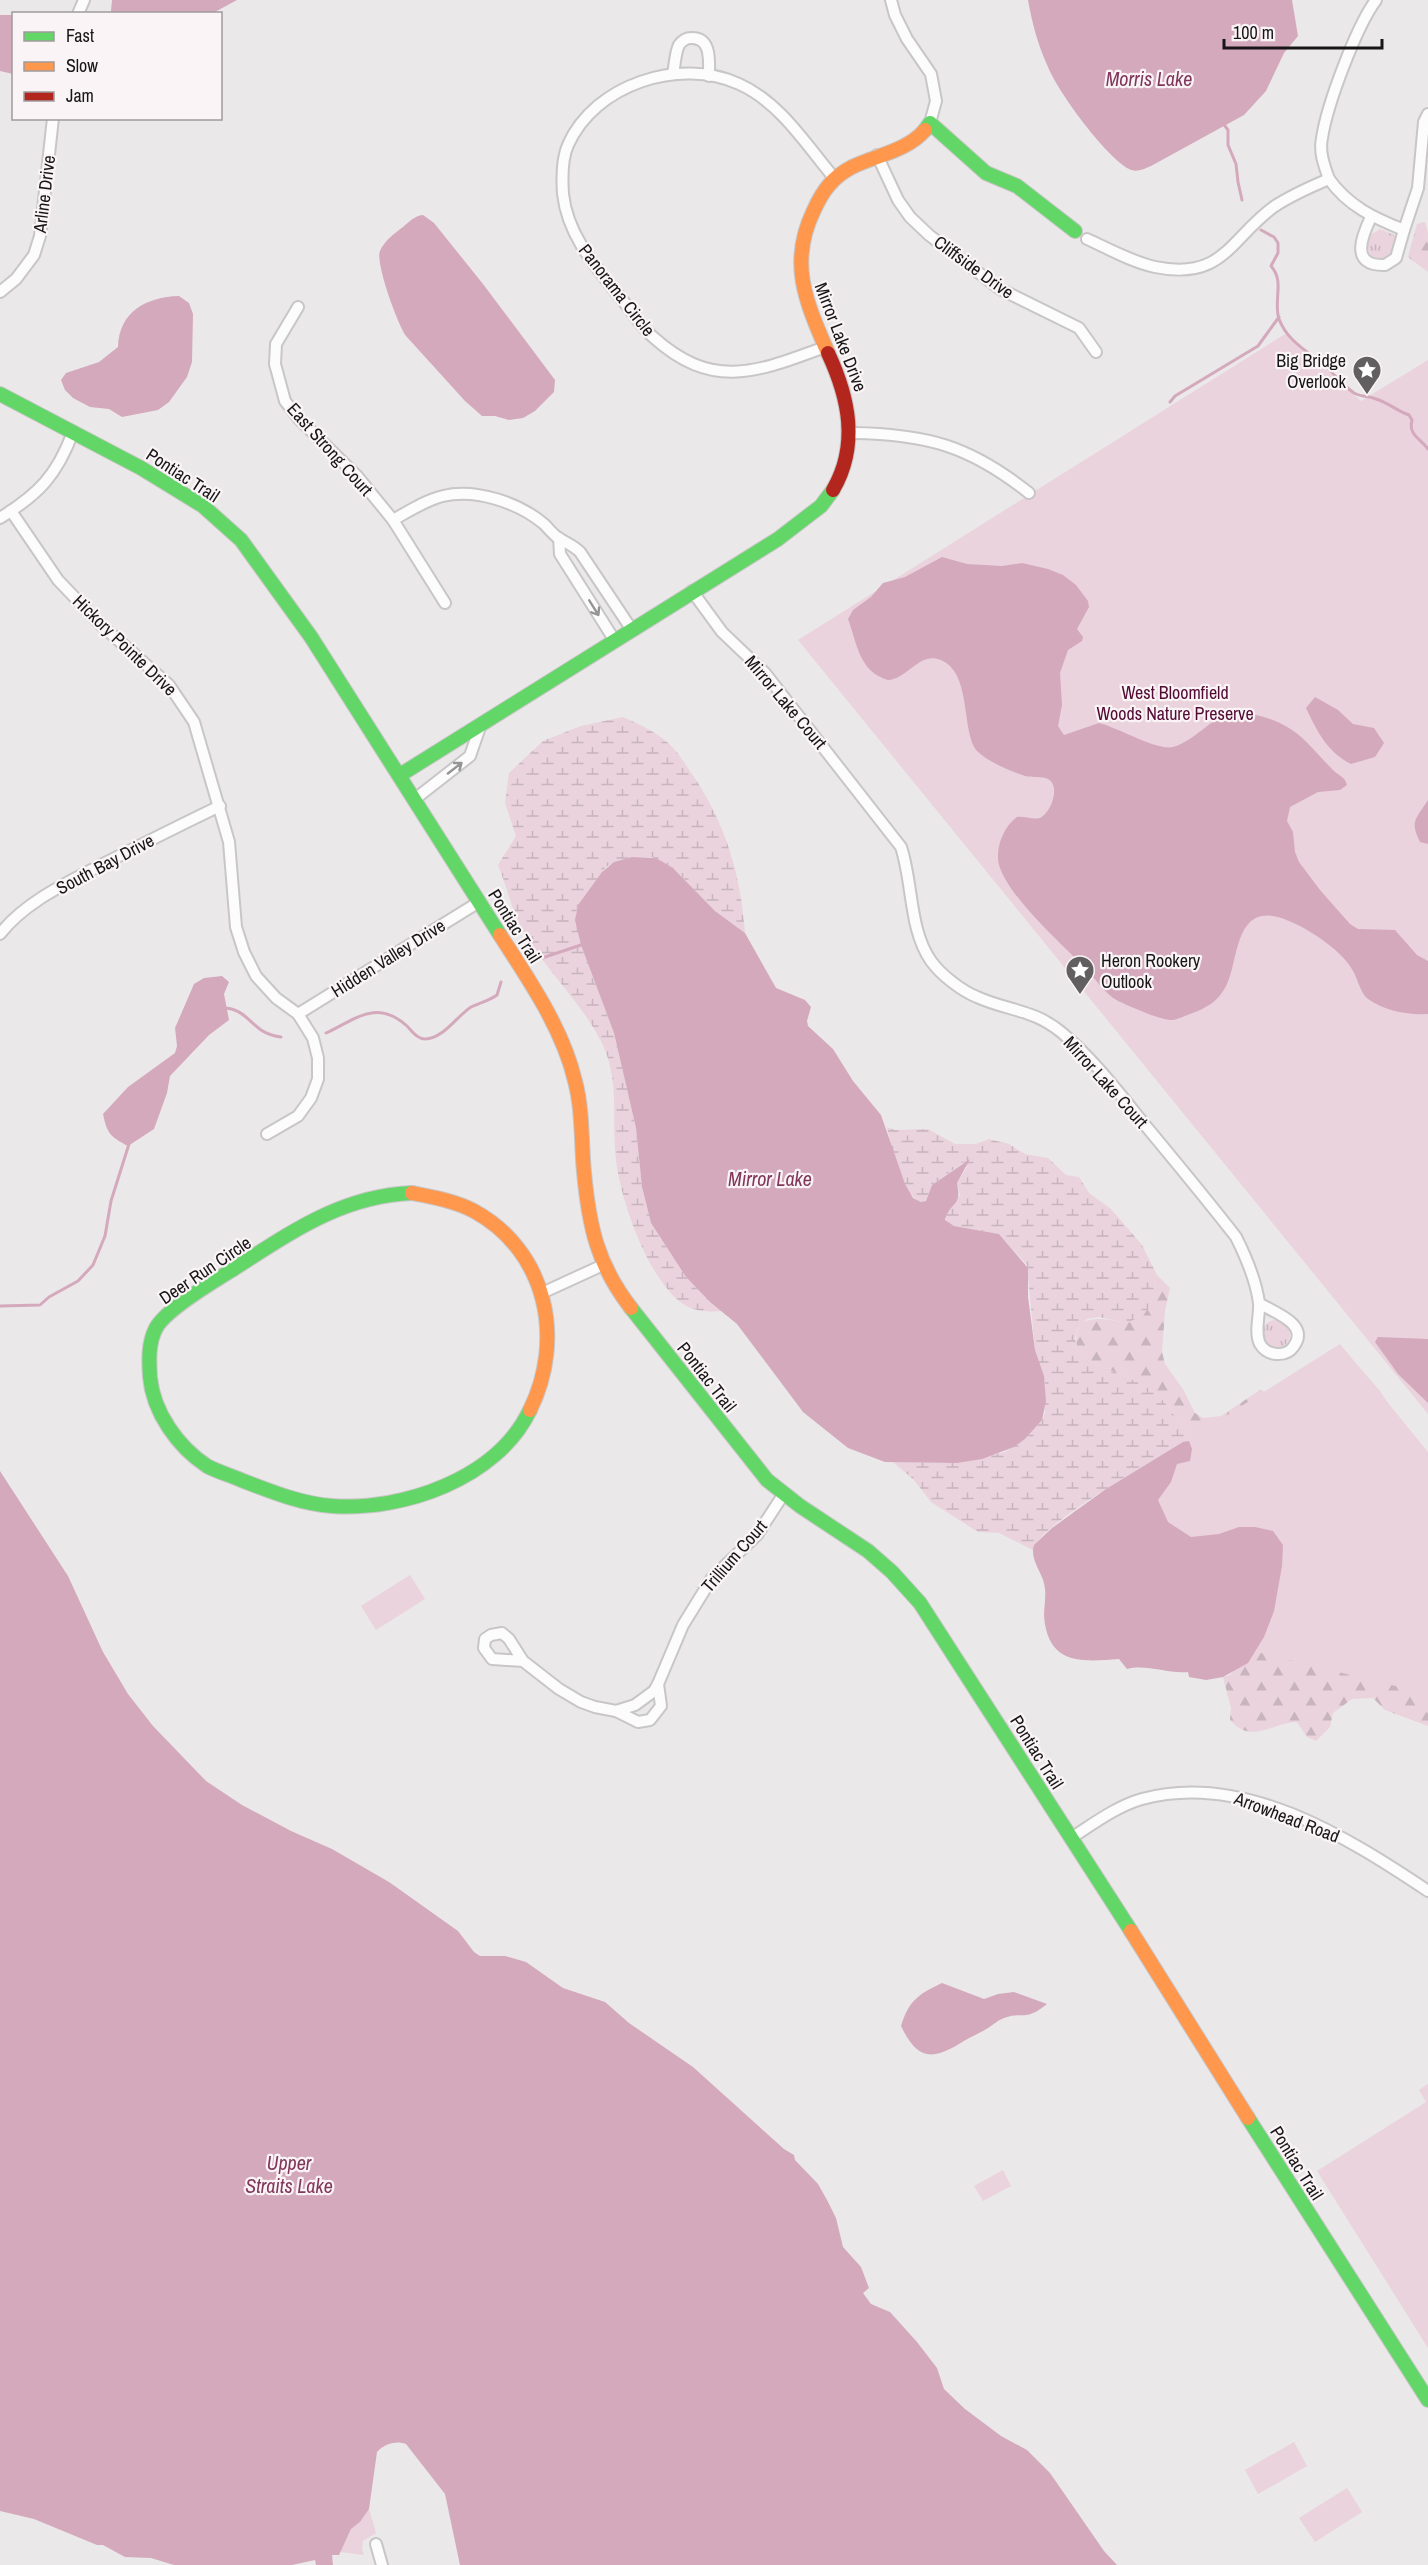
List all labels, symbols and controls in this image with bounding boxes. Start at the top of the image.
legend [12,12,222,120]
scale bar [1224,12,1382,50]
text: 100 m [1233,20,1274,45]
text: Fast [66,23,94,48]
text: Slow [66,53,98,78]
water label: Morris Lake [1106,65,1192,92]
text: Jam [66,83,94,108]
street label: Arline Drive [27,154,61,235]
street label: Cliffside Drive [929,229,1019,305]
street label: Panorama Circle [573,239,661,341]
street label: Mirror Lake Drive [809,279,873,395]
place label: Big Bridge Overlook [1276,348,1347,394]
place icon: Big Bridge Overlook [1351,354,1383,396]
street label: East Strong Court [281,397,379,501]
street label: Pontiac Trail [141,442,225,508]
street label: Hickory Pointe Drive [67,589,183,701]
one-way arrow [589,599,601,616]
street label: Mirror Lake Court [739,650,833,754]
park label: West Bloomfield Woods Nature Preserve [1096,680,1254,726]
one-way arrow [446,762,462,775]
street label: South Bay Drive [52,828,158,900]
street label: Pontiac Trail [482,884,548,968]
street label: Hidden Valley Drive [326,913,450,1003]
place label: Heron Rookery Outlook [1101,948,1201,994]
place icon: Heron Rookery Outlook [1064,954,1096,996]
street label: Mirror Lake Court [1058,1031,1154,1133]
water label: Mirror Lake [728,1165,812,1192]
street label: Deer Run Circle [154,1230,256,1310]
street label: Pontiac Trail [672,1337,742,1417]
street label: Trillium Court [695,1514,773,1598]
street label: Pontiac Trail [1004,1710,1070,1794]
street label: Arrowhead Road [1230,1785,1343,1849]
street label: Pontiac Trail [1264,2121,1330,2205]
water label: Upper Straits Lake [245,2149,333,2199]

